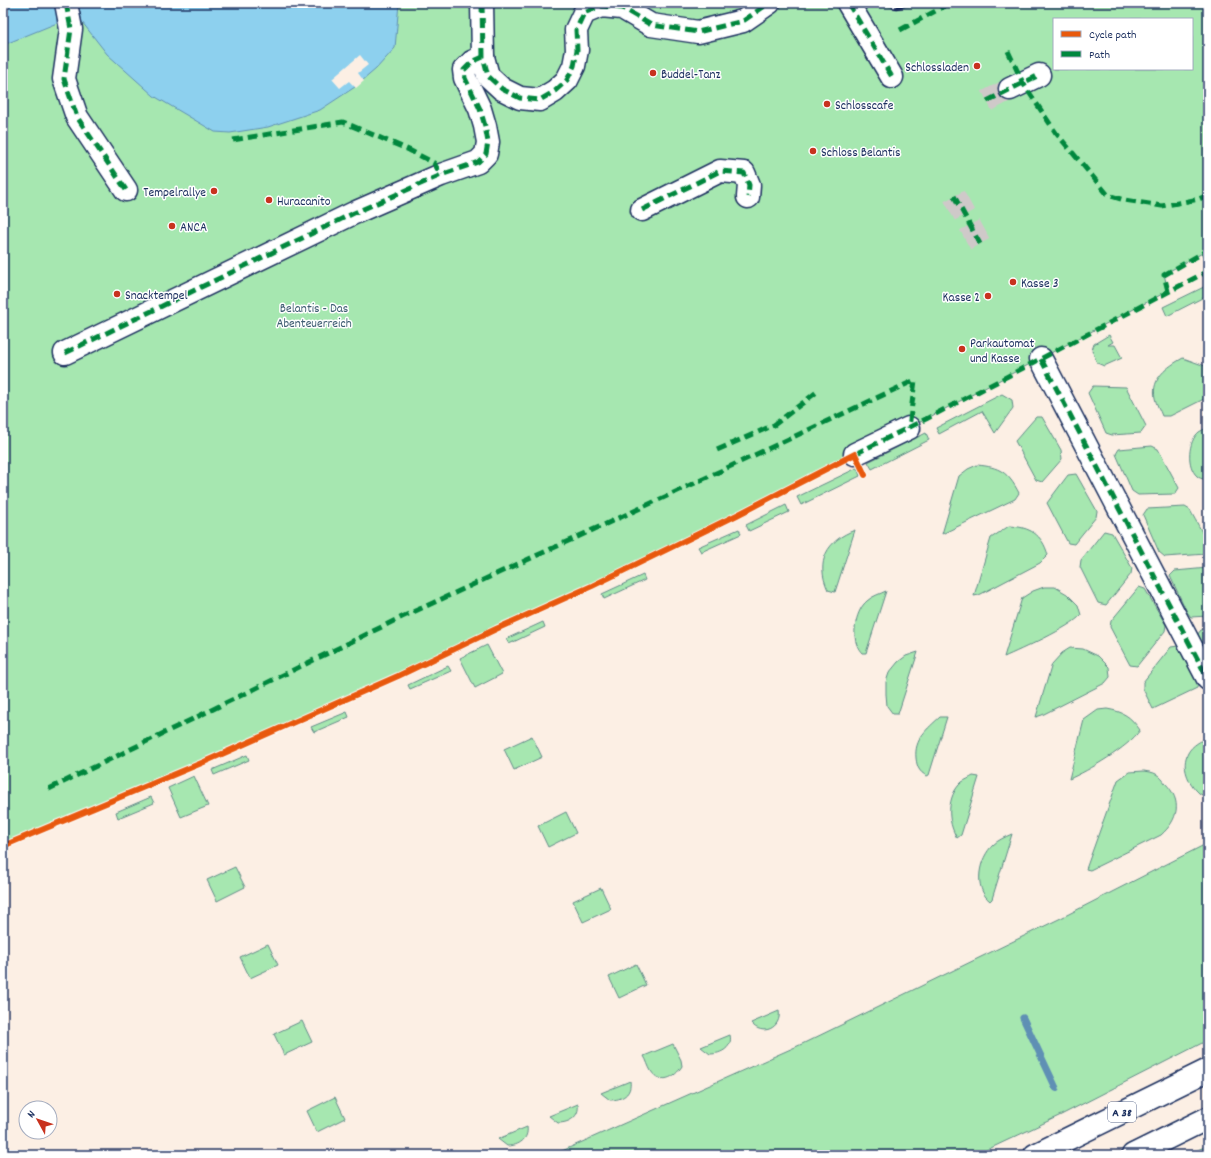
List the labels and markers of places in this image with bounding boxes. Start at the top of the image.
place label: Schlossladen [905,59,969,78]
marker: Schlossladen [972,61,982,71]
place label: Buddel-Tanz [661,66,721,85]
marker: Buddel-Tanz [648,68,658,78]
place label: Schlosscafe [835,97,894,116]
marker: Schlosscafe [822,99,832,109]
place label: Schloss Belantis [821,144,900,163]
marker: Schloss Belantis [808,146,818,156]
place label: Tempelrallye [143,184,206,203]
marker: Tempelrallye [209,186,219,196]
place label: Huracanito [277,193,331,212]
marker: Huracanito [264,195,274,205]
place label: ANCA [180,219,207,238]
marker: ANCA [167,221,177,231]
place label: Kasse 3 [1021,275,1059,294]
marker: Kasse 3 [1008,277,1018,287]
place label: Snacktempel [125,287,188,306]
marker: Snacktempel [112,289,122,299]
place label: Kasse 2 [943,289,980,308]
marker: Kasse 2 [983,291,993,301]
place label: Parkautomat und Kasse [970,335,1034,369]
marker: Parkautomat und Kasse [957,344,967,354]

